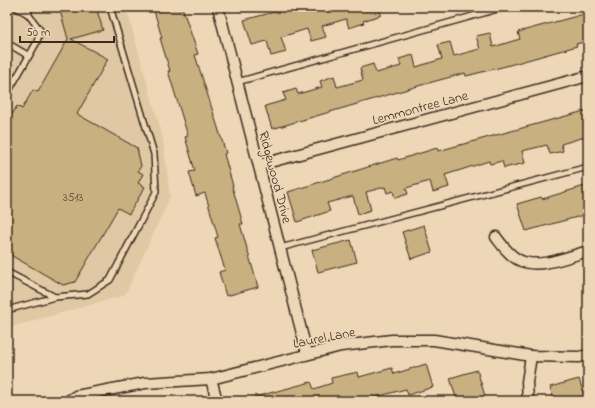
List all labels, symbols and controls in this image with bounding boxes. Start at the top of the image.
scale bar [20,18,114,44]
text: 50 m [26,24,50,42]
street label: Lemmontree Lane [370,85,471,131]
street label: Ridgewood Drive [251,129,297,227]
house number: 3513 [63,189,83,207]
street label: Laurel Lane [291,322,358,355]

